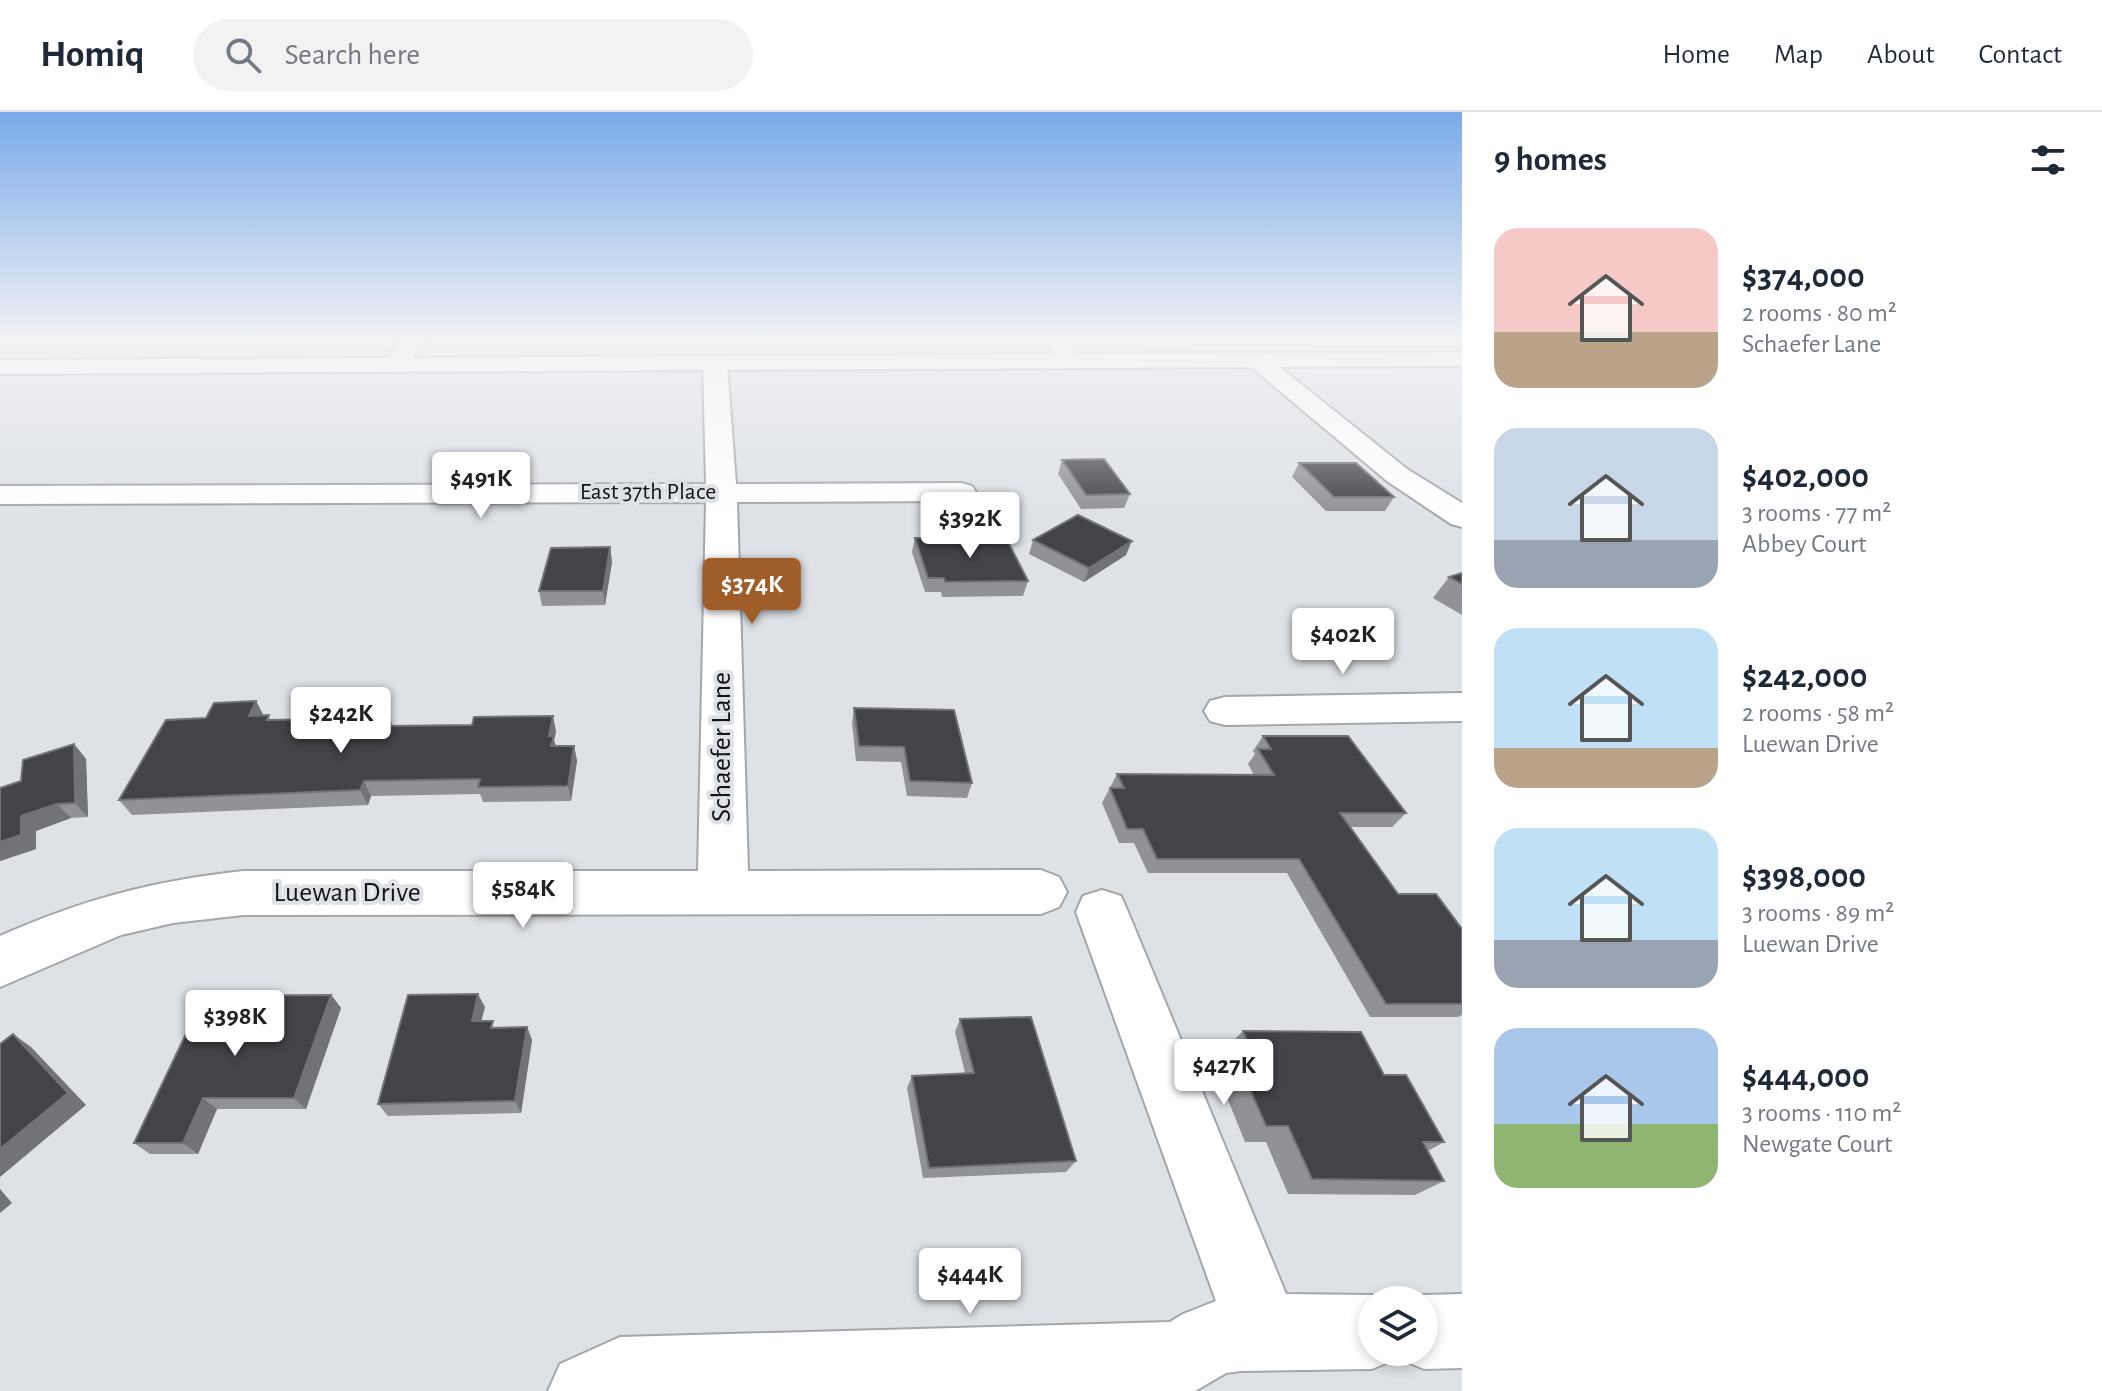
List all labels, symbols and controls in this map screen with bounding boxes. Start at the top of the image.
search box [193,19,753,91]
icon: search [221,33,265,77]
text: Homiq [40,36,145,74]
text: Search here [285,40,420,70]
text: Home [1663,41,1730,69]
text: Map [1774,41,1823,69]
text: About [1867,41,1935,69]
text: Contact [1979,41,2062,69]
icon: filters [2026,138,2070,182]
text: 9 homes [1494,143,1607,177]
icon: home [1558,260,1654,356]
text: $374,000 [1742,260,1865,294]
text: 2 rooms · 80 m² [1742,300,1897,326]
text: Schaefer Lane [1742,331,1881,357]
pin: $491K [425,452,537,520]
icon: home [1558,460,1654,556]
text: $402,000 [1742,460,1869,494]
text: $491K [450,465,512,491]
street label: East 37th Place [580,480,716,504]
pin: $392K [914,492,1026,560]
text: 3 rooms · 77 m² [1742,500,1891,526]
text: $392K [939,505,1001,531]
text: Abbey Court [1742,531,1867,557]
pin: $374K [696,558,808,626]
text: $374K [721,571,783,597]
pin: $402K [1287,608,1399,676]
text: $402K [1310,621,1376,647]
icon: home [1558,660,1654,756]
text: $242,000 [1742,660,1867,694]
street label: Schaefer Lane [708,672,736,822]
pin: $242K [285,687,397,755]
text: $242K [309,700,373,726]
text: 2 rooms · 58 m² [1742,700,1894,726]
text: Luewan Drive [1742,731,1879,757]
icon: home [1558,860,1654,956]
text: $398,000 [1742,860,1866,894]
pin: $584K [467,862,579,930]
text: $584K [491,875,555,901]
street label: Luewan Drive [273,879,421,907]
text: 3 rooms · 89 m² [1742,900,1894,926]
text: Luewan Drive [1742,931,1879,957]
pin: $398K [179,990,291,1058]
text: $398K [203,1003,267,1029]
pin: $427K [1168,1039,1280,1107]
text: $427K [1192,1052,1256,1078]
icon: home [1558,1060,1654,1156]
text: $444,000 [1742,1060,1870,1094]
text: 3 rooms · 110 m² [1742,1100,1901,1126]
text: Newgate Court [1742,1131,1892,1157]
pin: $444K [914,1248,1026,1316]
text: $444K [937,1261,1003,1287]
map controls [1358,1286,1438,1366]
button: layers [1358,1286,1438,1366]

